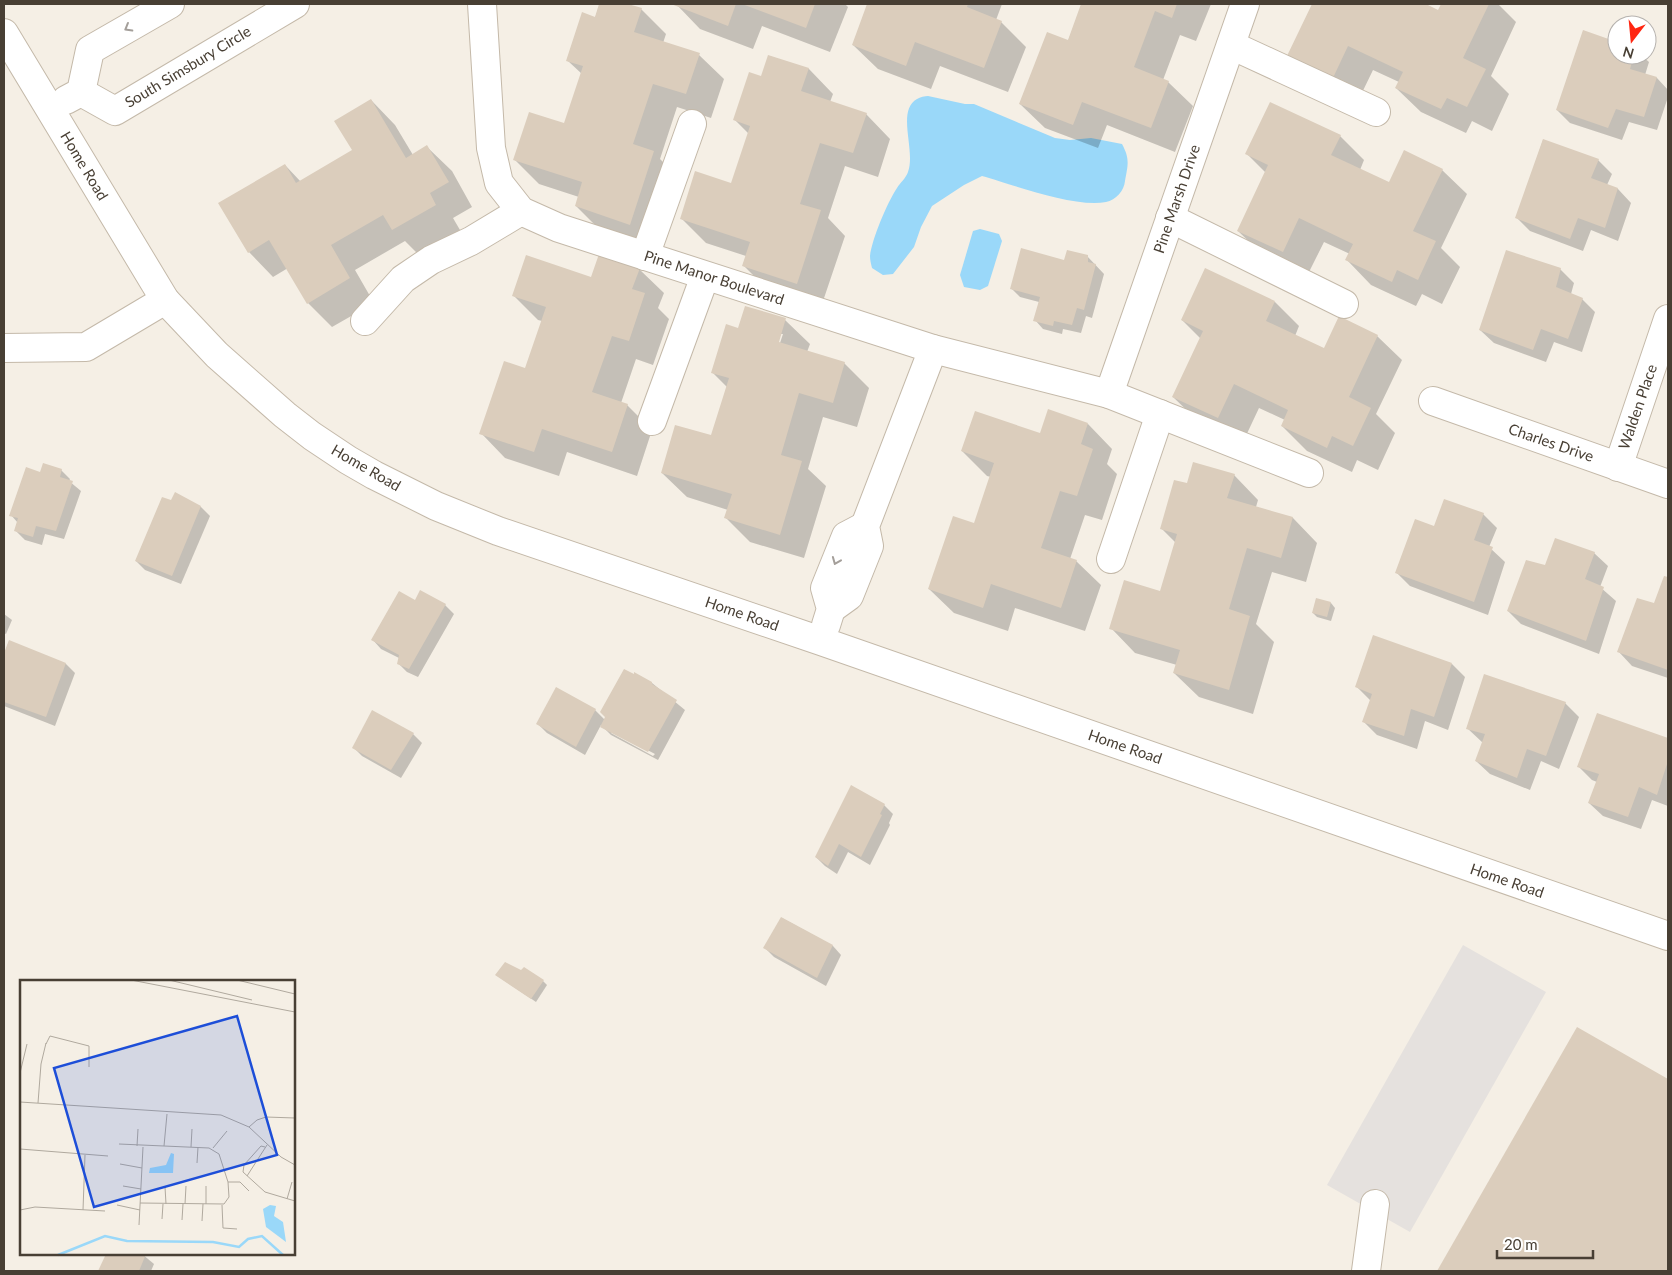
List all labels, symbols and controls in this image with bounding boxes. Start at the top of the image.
north arrow [1607,15,1657,65]
street label: South Simsbury Circle [121,21,254,111]
one-way arrow [124,22,133,32]
text: N [1621,43,1636,63]
street label: Home Road [57,128,112,203]
street label: Pine Marsh Drive [1149,142,1203,255]
street label: Pine Manor Boulevard [642,246,787,308]
street label: Walden Place [1614,362,1660,452]
street label: Charles Drive [1506,419,1596,465]
street label: Home Road [329,440,404,494]
one-way arrow [831,556,842,565]
street label: Home Road [703,592,782,634]
street label: Home Road [1086,725,1165,767]
street label: Home Road [1468,859,1547,901]
inset map [20,980,295,1255]
scale bar [1497,1228,1593,1260]
text: 20 m [1504,1235,1538,1253]

